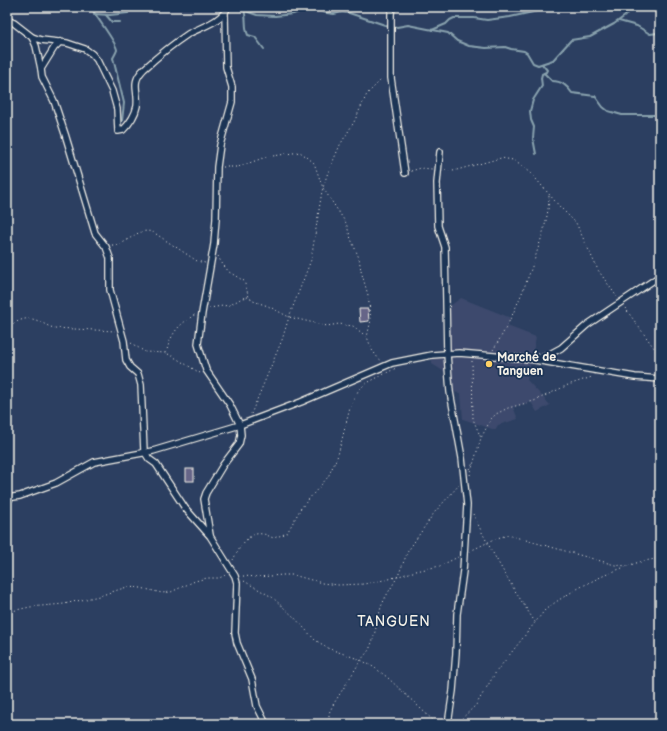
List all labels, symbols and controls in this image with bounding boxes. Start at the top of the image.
place label: Marché de Tanguen [497,350,556,379]
marker: Marché de Tanguen [484,359,494,369]
district label: TANGUEN [357,613,431,630]

